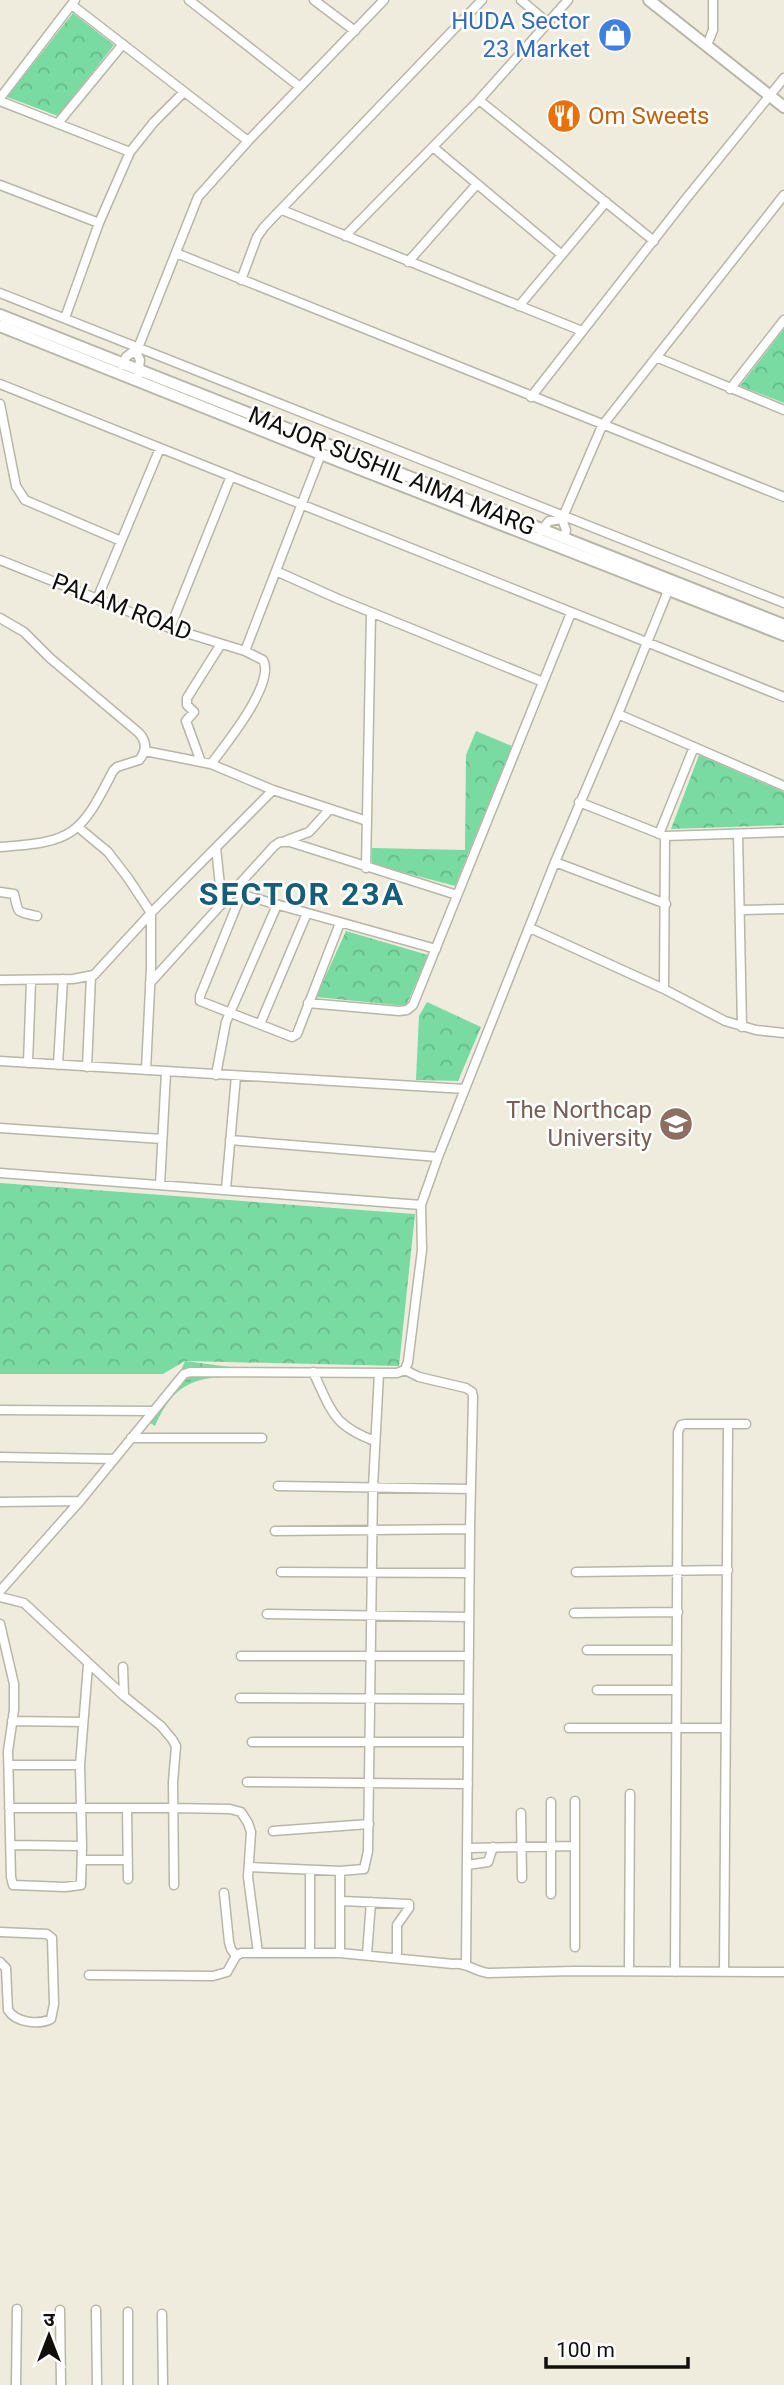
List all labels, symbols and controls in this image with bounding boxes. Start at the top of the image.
place label: HUDA Sector 23 Market [451,7,590,63]
shop icon: HUDA Sector 23 Market [596,16,634,54]
restaurant icon: Om Sweets [545,97,583,135]
place label: Om Sweets [588,102,710,130]
street label: MAJOR SUSHIL AIMA MARG [245,401,539,541]
street label: PALAM ROAD [48,568,196,646]
district label: SECTOR 23A [199,875,405,913]
place label: The Northcap University [506,1096,653,1152]
school or university icon: The Northcap University [657,1105,695,1143]
north arrow [14,2301,84,2371]
text: उ [43,2308,55,2331]
scale bar [546,2326,688,2370]
text: 100 m [556,2338,615,2362]

